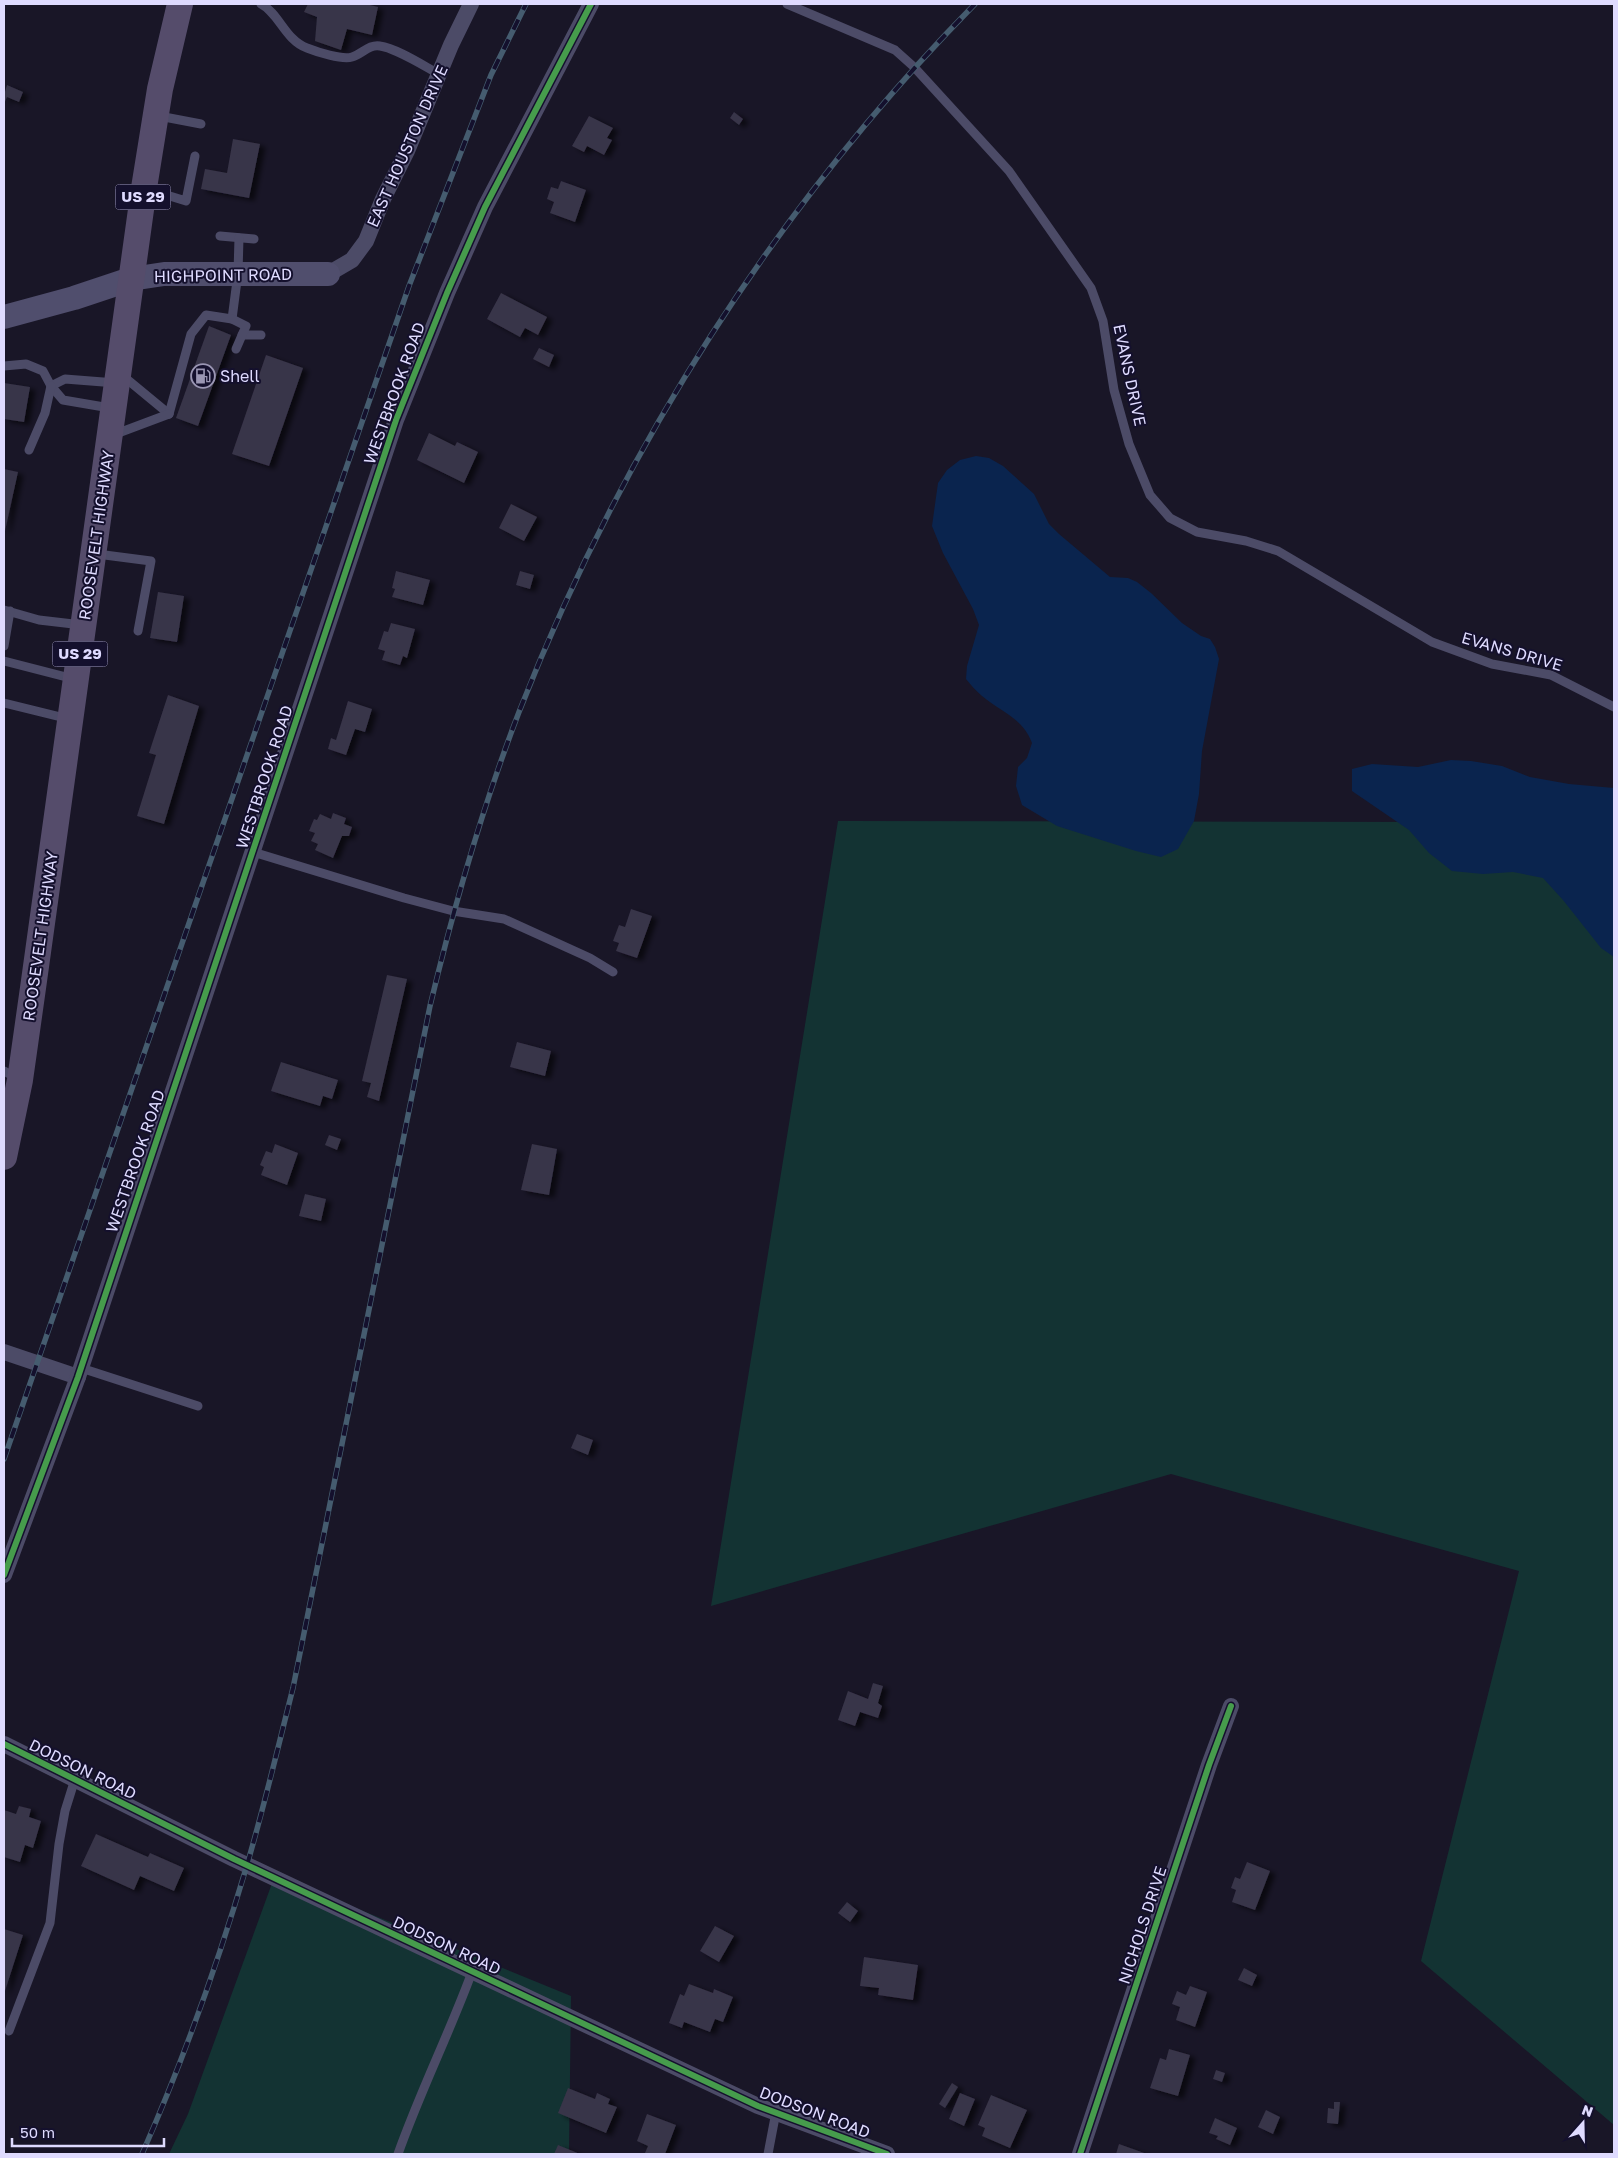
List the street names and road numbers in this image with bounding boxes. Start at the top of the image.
street label: EAST HOUSTON DRIVE [362,62,452,230]
road number: US 29 [116,184,170,210]
street label: HIGHPOINT ROAD [154,264,292,286]
street label: WESTBROOK ROAD [359,319,429,467]
street label: EVANS DRIVE [1109,322,1151,428]
street label: ROOSEVELT HIGHWAY [74,448,118,621]
street label: EVANS DRIVE [1459,627,1565,675]
road number: US 29 [52,642,108,666]
street label: WESTBROOK ROAD [231,703,297,851]
street label: ROOSEVELT HIGHWAY [18,849,62,1022]
street label: WESTBROOK ROAD [101,1087,169,1235]
street label: DODSON ROAD [26,1734,140,1804]
street label: NICHOLS DRIVE [1114,1864,1170,1986]
street label: DODSON ROAD [390,1911,504,1979]
street label: DODSON ROAD [757,2082,873,2142]

